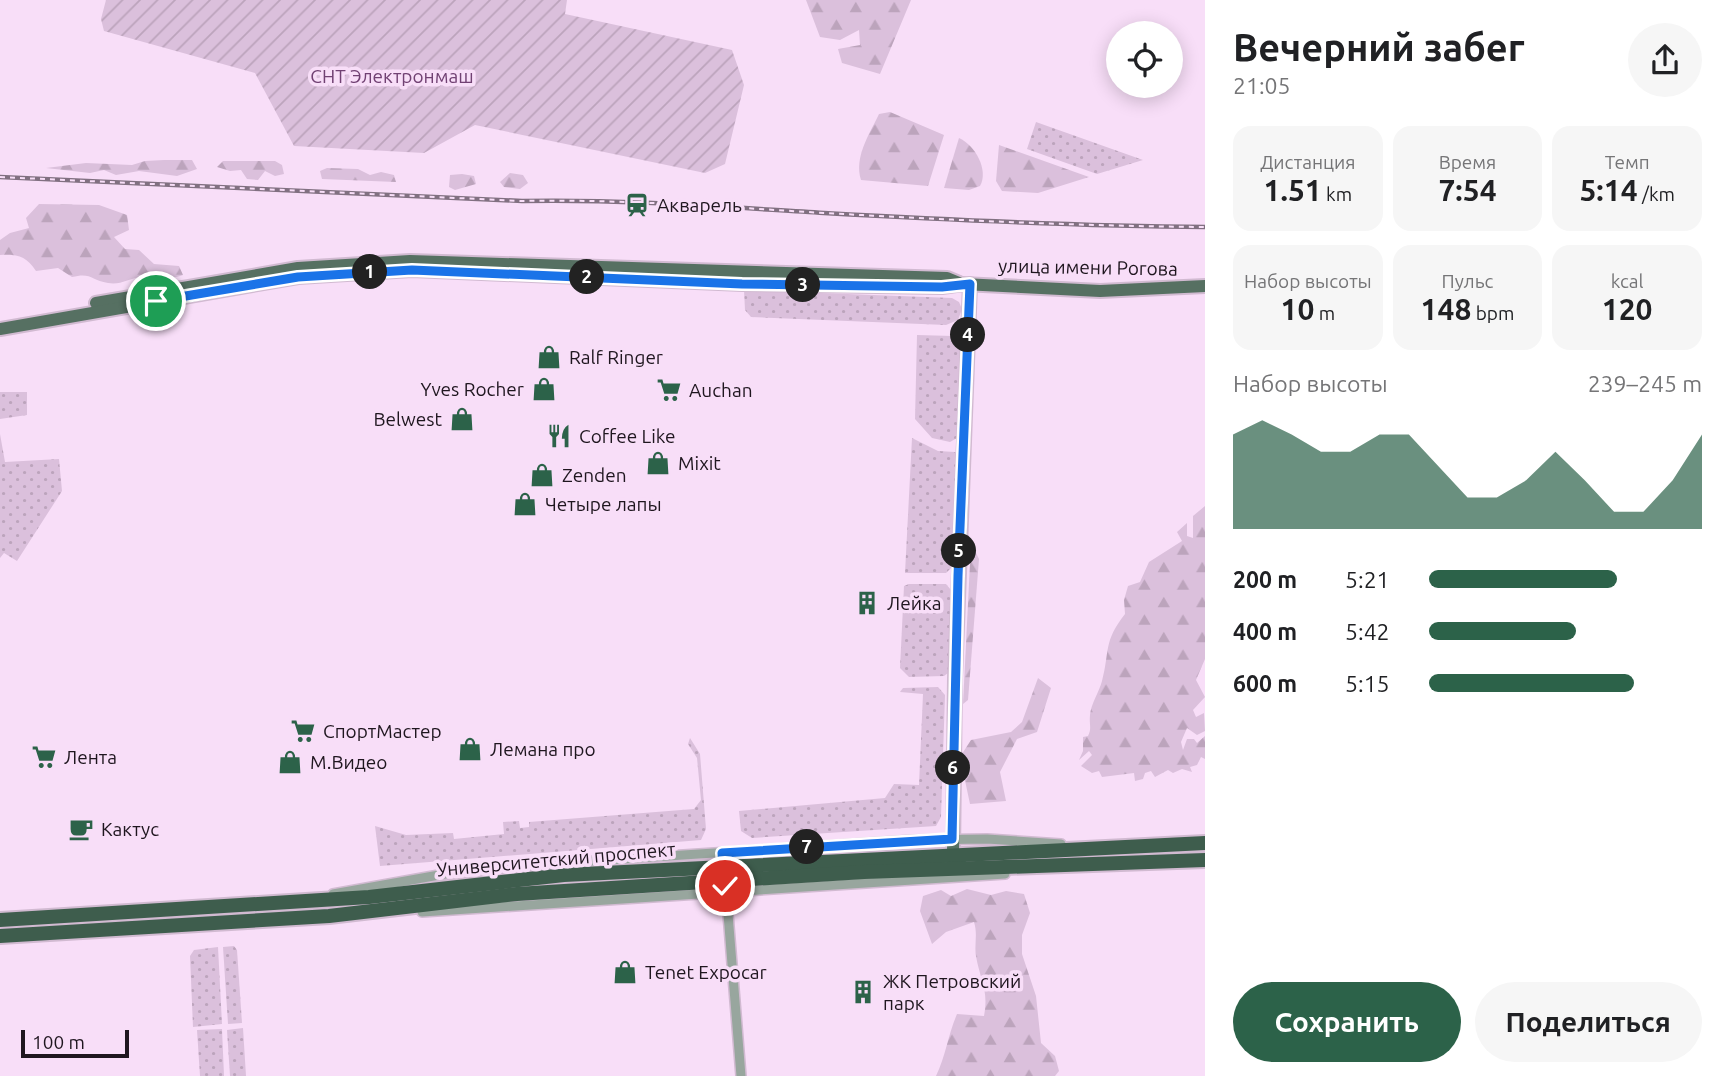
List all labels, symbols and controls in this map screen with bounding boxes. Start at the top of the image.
map controls [1106,21,1183,98]
button: locate [1106,21,1183,98]
button: share [1628,23,1702,97]
text: Вечерний забег [1233,26,1525,68]
park label: СНТ Электронмаш [310,65,474,87]
text: 21:05 [1233,73,1291,98]
text: Дистанция [1260,151,1356,173]
text: Время [1439,151,1496,173]
text: Темп [1605,151,1650,173]
text: 1.51 [1264,173,1322,207]
text: 7:54 [1438,173,1497,207]
text: 5:14 [1579,173,1638,207]
text: km [1322,183,1352,205]
text: /km [1638,183,1675,205]
station icon: Акварель [623,191,651,219]
place label: Акварель [657,194,742,216]
pin: 1 [352,254,388,290]
street label: улица имени Рогова [998,254,1178,280]
text: 1 [364,260,375,282]
pin: 2 [570,260,604,294]
text: 2 [581,265,592,287]
pin: 3 [786,268,820,302]
text: Набор высоты [1244,270,1372,292]
text: Пульс [1442,270,1493,292]
text: kcal [1611,270,1644,292]
pin [126,271,186,331]
text: 3 [797,273,808,295]
icon: arrive [137,282,175,320]
text: 10 [1281,292,1314,326]
text: 148 [1421,292,1471,326]
text: 120 [1602,292,1653,326]
text: m [1314,302,1335,324]
text: bpm [1471,302,1514,324]
pin: 4 [950,318,986,352]
text: 4 [962,323,973,345]
shop icon: Ralf Ringer [535,343,563,371]
place label: Ralf Ringer [569,346,663,368]
text: Набор высоты [1233,371,1388,396]
text: 239–245 m [1588,371,1702,396]
shop icon: Yves Rocher [530,375,558,403]
supermarket icon: Auchan [655,376,683,404]
place label: Yves Rocher [420,378,524,400]
place label: Auchan [689,379,753,401]
shop icon: Belwest [448,405,476,433]
place label: Belwest [374,408,443,430]
restaurant icon: Coffee Like [545,422,573,450]
place label: Coffee Like [579,425,676,447]
shop icon: Mixit [644,449,672,477]
place label: Mixit [678,452,721,474]
shop icon: Zenden [528,461,556,489]
place label: Zenden [562,464,627,486]
shop icon: Четыре лапы [511,490,539,518]
place label: Четыре лапы [545,493,662,515]
pin: 5 [942,534,976,568]
text: 5 [953,539,964,561]
text: 200 m [1233,567,1297,592]
text: 5:21 [1345,567,1390,592]
building icon: Лейка [853,589,881,617]
place label: Лейка [887,592,941,614]
text: 400 m [1233,619,1297,644]
text: 5:42 [1345,619,1390,644]
text: 600 m [1233,671,1297,696]
text: 5:15 [1345,671,1390,696]
supermarket icon: СпортМастер [289,717,317,745]
place label: СпортМастер [323,720,442,742]
shop icon: Лемана про [456,735,484,763]
place label: Лемана про [490,738,596,760]
supermarket icon: Лента [30,743,58,771]
place label: Лента [64,746,117,768]
shop icon: М.Видео [276,748,304,776]
pin: 6 [936,750,970,786]
place label: М.Видео [310,751,387,773]
text: 6 [947,756,958,778]
cafe icon: Кактус [67,815,95,843]
place label: Кактус [101,818,159,840]
pin: 7 [790,830,824,864]
text: 7 [801,835,812,857]
street label: Университетский проспект [436,838,677,880]
pin [695,856,755,916]
icon: check [706,867,744,905]
shop icon: Tenet Expocar [611,958,639,986]
place label: Tenet Expocar [645,961,767,983]
place label: ЖК Петровский парк [883,970,1021,1014]
building icon: ЖК Петровский парк [849,978,877,1006]
button: Сохранить [1233,982,1461,1062]
button: Поделиться [1475,982,1702,1062]
scale bar [21,1027,130,1059]
text: 100 m [32,1031,85,1053]

